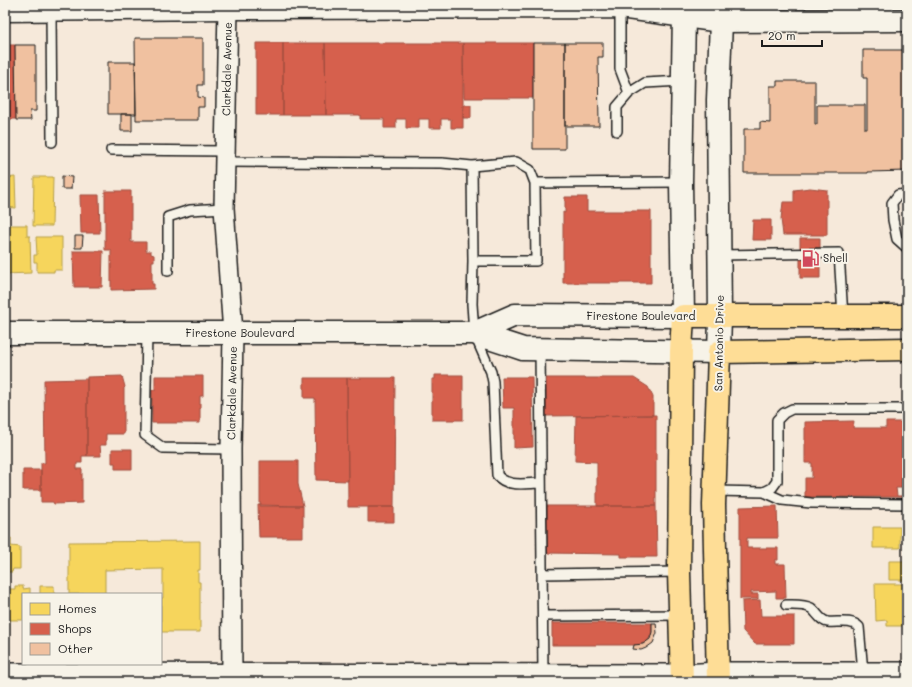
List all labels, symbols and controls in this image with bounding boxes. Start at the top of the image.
street label: Clarkdale Avenue [218,22,235,116]
scale bar [762,22,822,48]
text: 20 m [768,27,796,43]
fuel station icon: Shell [800,248,820,268]
place label: Shell [823,250,848,265]
street label: San Antonio Drive [710,295,727,391]
street label: Firestone Boulevard [586,308,696,323]
street label: Firestone Boulevard [185,325,295,340]
street label: Clarkdale Avenue [223,346,240,440]
legend [22,593,162,665]
text: Homes [58,600,97,616]
text: Shops [58,620,92,636]
text: Other [58,640,93,656]

